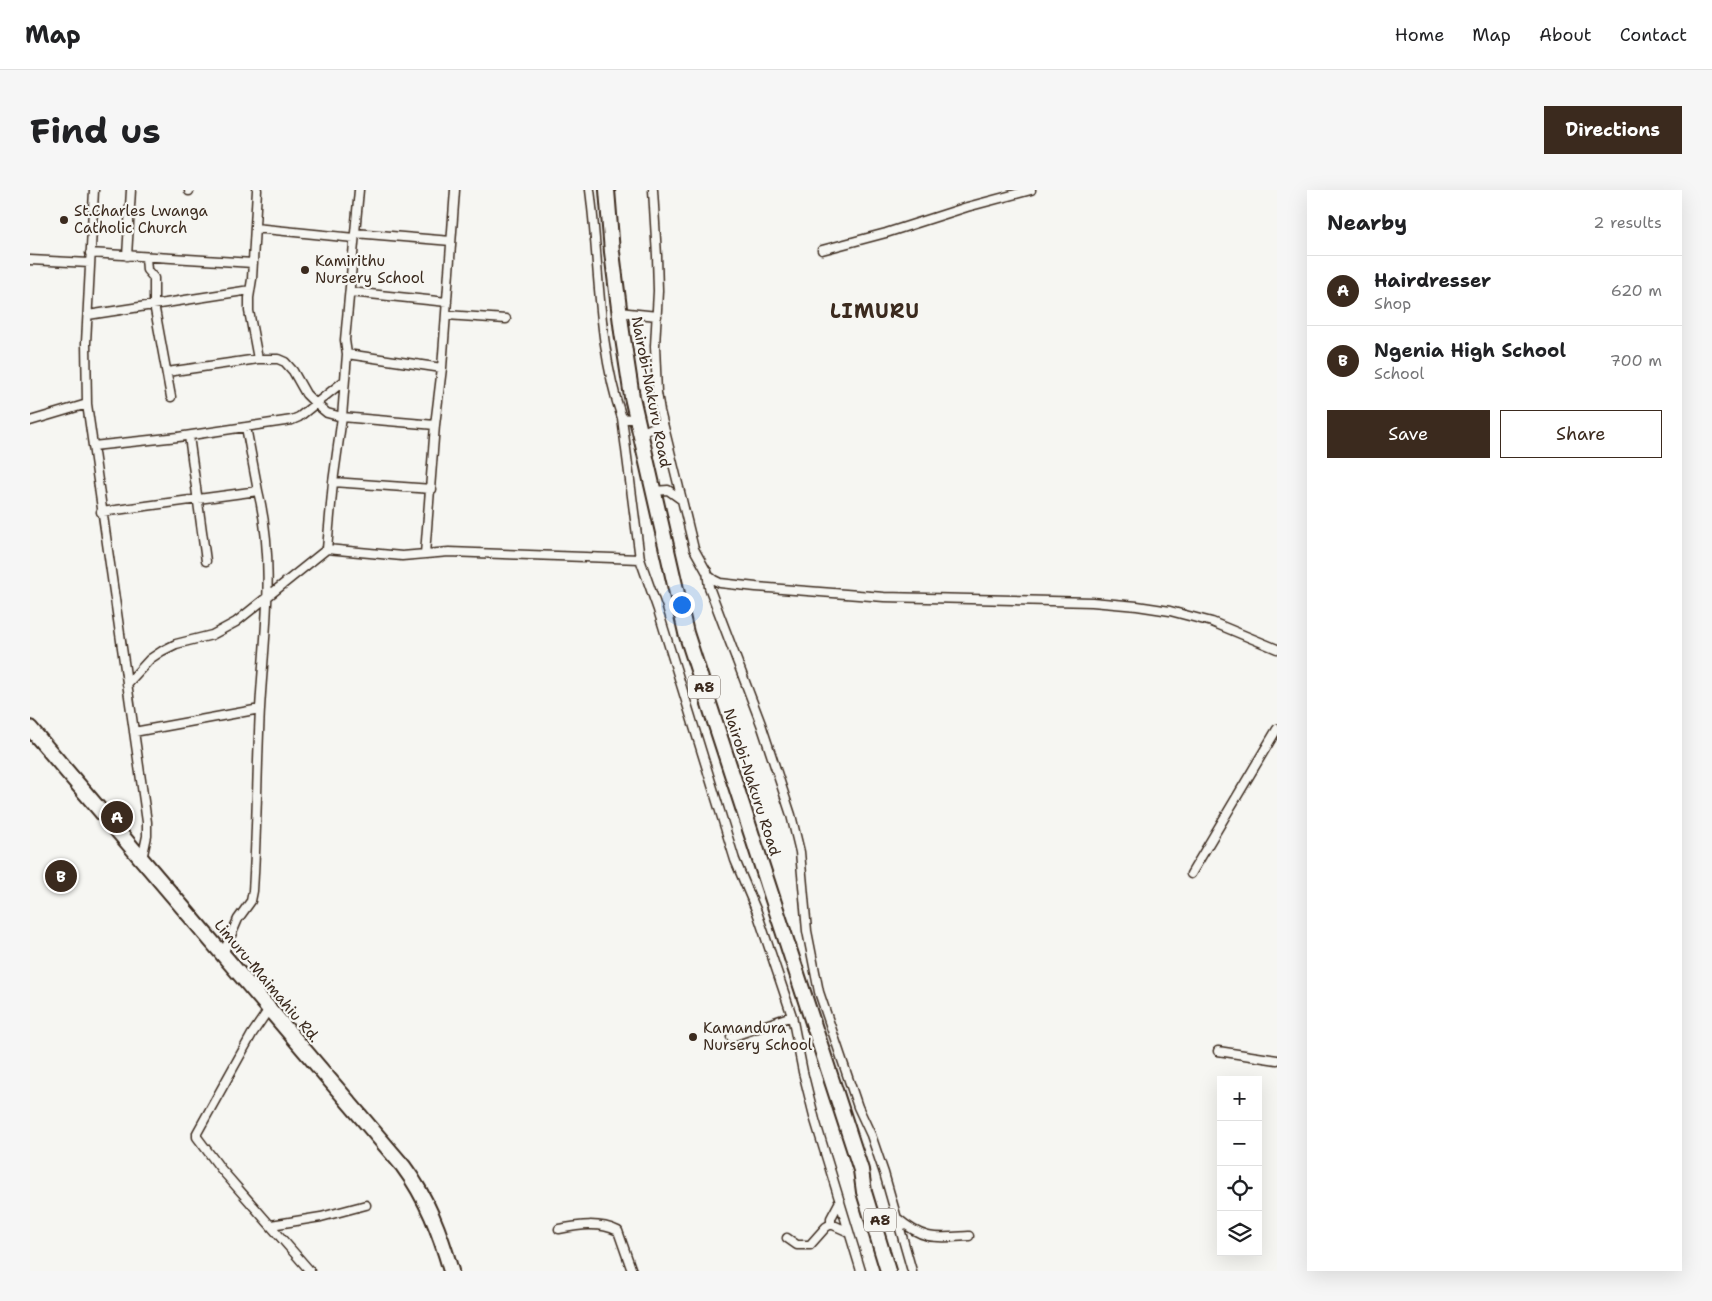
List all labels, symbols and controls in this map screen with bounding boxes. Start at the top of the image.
text: Map [25,19,81,51]
text: Home [1395,23,1444,47]
text: Map [1472,23,1511,47]
text: About [1539,23,1592,47]
text: Contact [1620,23,1687,47]
button: Directions [1544,106,1682,154]
text: Find us [30,107,161,154]
place label: St.Charles Lwanga Catholic Church [74,201,209,238]
text: Nearby [1327,209,1407,237]
text: 2 results [1593,212,1662,233]
marker: St.Charles Lwanga Catholic Church [58,214,70,226]
place label: Kamirithu Nursery School [315,251,425,288]
marker: Kamirithu Nursery School [299,264,311,276]
text: Hairdresser [1374,268,1491,293]
text: A [1337,280,1349,301]
text: 620 m [1611,280,1662,301]
text: Shop [1374,293,1411,314]
district label: LIMURU [830,298,920,324]
street label: Nairobi-Nakuru Road [627,315,676,470]
text: Ngenia High School [1374,338,1566,363]
text: B [1338,350,1348,371]
text: 700 m [1610,350,1662,371]
text: School [1374,363,1424,384]
button: Save [1327,410,1490,458]
button: Share [1500,410,1662,458]
your location [669,592,695,618]
road number: A8 [688,676,720,698]
street label: Nairobi-Nakuru Road [719,706,785,859]
pin: A [101,798,133,836]
pin: B [45,857,77,895]
street label: Limuru-Maimahiu Rd. [210,915,324,1047]
place label: Kamandura Nursery School [703,1018,813,1055]
marker: Kamandura Nursery School [687,1031,699,1043]
map controls [1217,1076,1262,1256]
button: + [1217,1076,1262,1121]
button: − [1217,1121,1262,1166]
button: locate [1217,1166,1262,1211]
road number: A8 [864,1208,896,1232]
button: layers [1217,1211,1262,1256]

